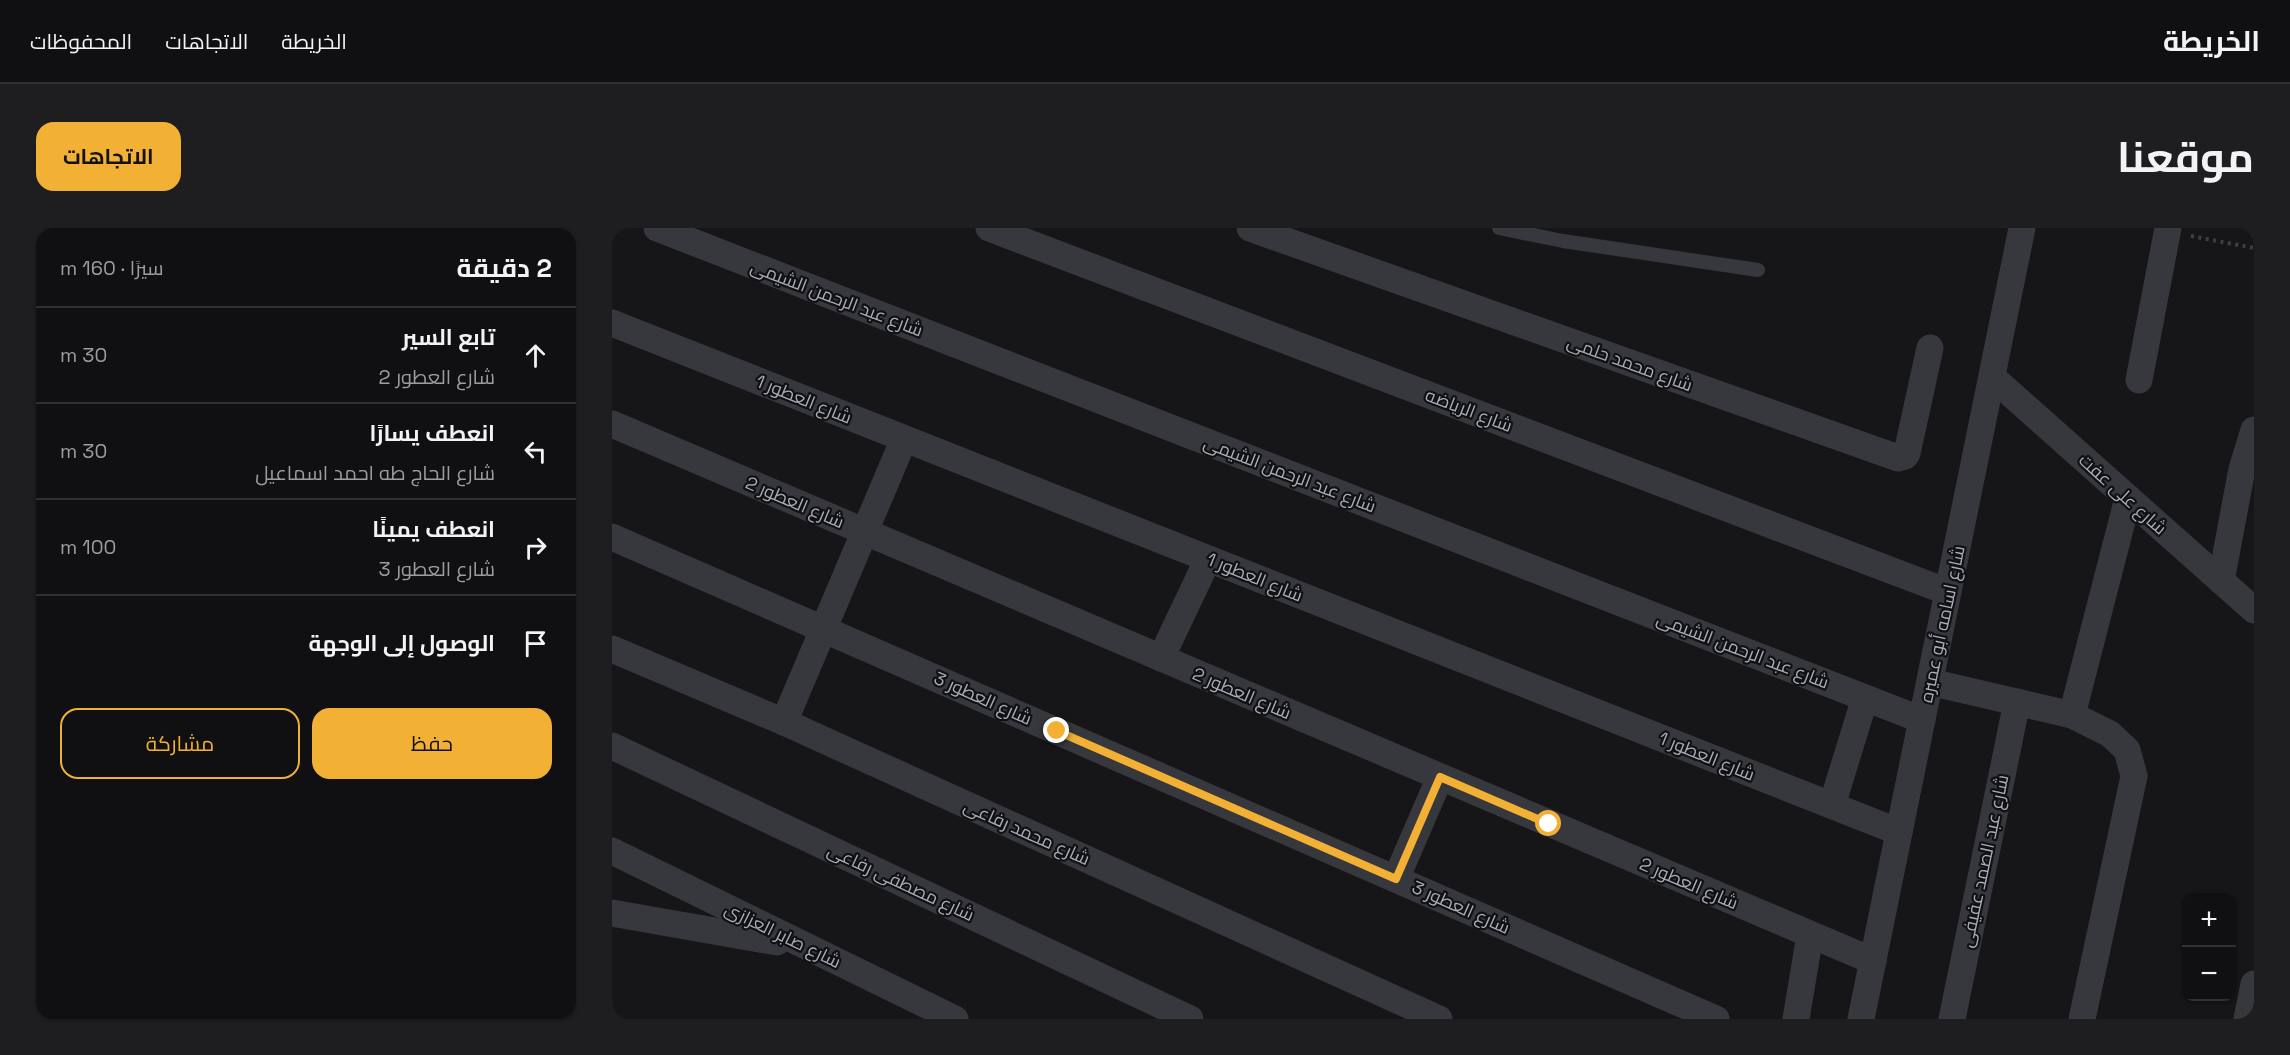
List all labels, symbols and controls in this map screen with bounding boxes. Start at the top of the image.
text: الخريطة [2163,23,2260,59]
text: المحفوظات [30,28,132,55]
text: الاتجاهات [165,28,248,55]
text: الخريطة [281,28,347,55]
button: الاتجاهات [36,122,181,191]
text: موقعنا [2117,131,2254,184]
text: 2 دقيقة [456,251,552,285]
street label: شارع عبد الرحمن الشيمى [747,254,926,342]
text: سيرًا · 160 m [60,255,164,281]
text: تابع السير [402,323,495,351]
street label: شارع محمد حلمى [1564,330,1696,397]
icon: ahead [519,339,552,372]
text: 30 m [60,342,107,368]
text: شارع العطور 2 [379,364,495,390]
street label: شارع العطور 1 [752,369,855,430]
street label: شارع الرياضه [1422,383,1516,438]
text: انعطف يسارًا [369,419,495,447]
street label: شارع عبد الرحمن الشيمى [1200,430,1379,518]
icon: left [519,435,552,468]
text: 30 m [60,438,107,464]
street label: شارع على عفت [2074,448,2172,540]
text: شارع الحاج طه احمد اسماعيل [255,460,495,486]
street label: شارع العطور 2 [742,471,848,534]
text: انعطف يمينًا [372,515,495,543]
icon: right [519,531,552,564]
text: 100 m [60,534,116,560]
street label: شارع اسامه أبو عميره [1914,543,1971,705]
street label: شارع العطور 1 [1203,547,1306,608]
text: شارع العطور 3 [378,556,495,582]
street label: شارع عبد الرحمن الشيمى [1653,606,1832,694]
icon: arrive [519,627,552,660]
text: الوصول إلى الوجهة [309,629,495,657]
street label: شارع العطور 2 [1189,662,1295,725]
street label: شارع العطور 3 [930,666,1036,731]
button: مشاركة [60,708,300,779]
button: حفظ [312,708,552,779]
route end [1043,717,1069,743]
street label: شارع العطور 1 [1655,726,1758,787]
street label: شارع عبد الصمد عفيفى [1954,772,2015,950]
street label: شارع محمد رفاعى [960,794,1094,871]
route start [1535,810,1561,836]
street label: شارع مصطفى رفاعى [823,838,978,927]
street label: شارع العطور 2 [1636,852,1742,915]
street label: شارع العطور 3 [1408,875,1514,940]
map controls [2182,893,2236,1001]
button: + [2182,893,2236,947]
street label: شارع صابر العزازى [721,897,845,974]
button: − [2182,947,2236,1001]

